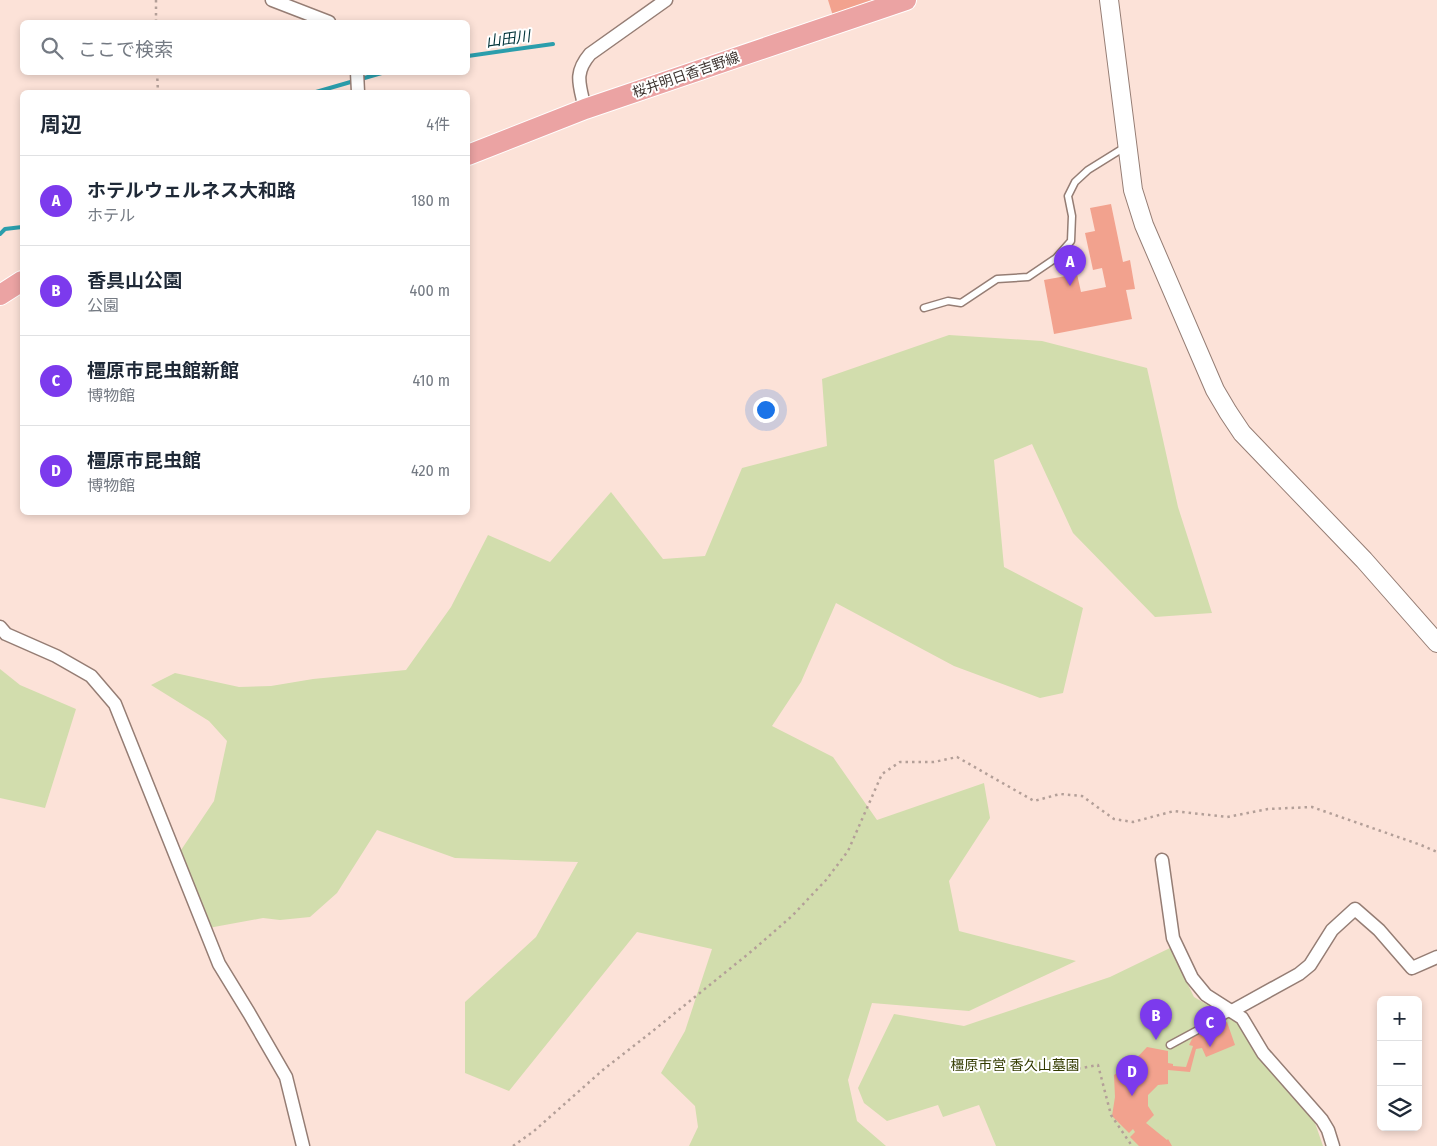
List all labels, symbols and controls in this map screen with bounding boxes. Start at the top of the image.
search box [20,20,470,75]
water label: 山田川 [484,27,534,51]
icon: search [38,34,66,62]
text: ここで検索 [78,38,173,61]
street label: 桜井明日香吉野線 [630,49,742,101]
text: 周辺 [40,112,82,138]
text: 4件 [426,115,450,134]
text: ホテルウェルネス大和路 [87,179,296,202]
text: A [52,191,60,210]
text: 180 m [411,191,450,210]
text: ホテル [87,206,135,225]
pin: A [1054,245,1086,286]
text: 香具山公園 [87,269,182,292]
text: B [52,281,60,300]
text: 400 m [410,281,450,300]
text: 公園 [87,296,119,315]
text: 橿原市昆虫館新館 [87,359,239,382]
text: C [52,371,60,390]
text: 410 m [412,371,450,390]
text: 博物館 [87,386,135,405]
your location [753,397,779,423]
text: 橿原市昆虫館 [87,449,201,472]
text: D [51,461,61,480]
text: 420 m [411,461,450,480]
text: 博物館 [87,476,135,495]
map controls [1377,996,1422,1131]
button: + [1377,996,1422,1041]
pin: B [1140,999,1172,1040]
pin: C [1194,1006,1226,1047]
button: − [1377,1041,1422,1086]
pin: D [1116,1055,1148,1096]
park label: 橿原市営 香久山墓園 [950,1057,1080,1074]
button: layers [1377,1086,1422,1131]

